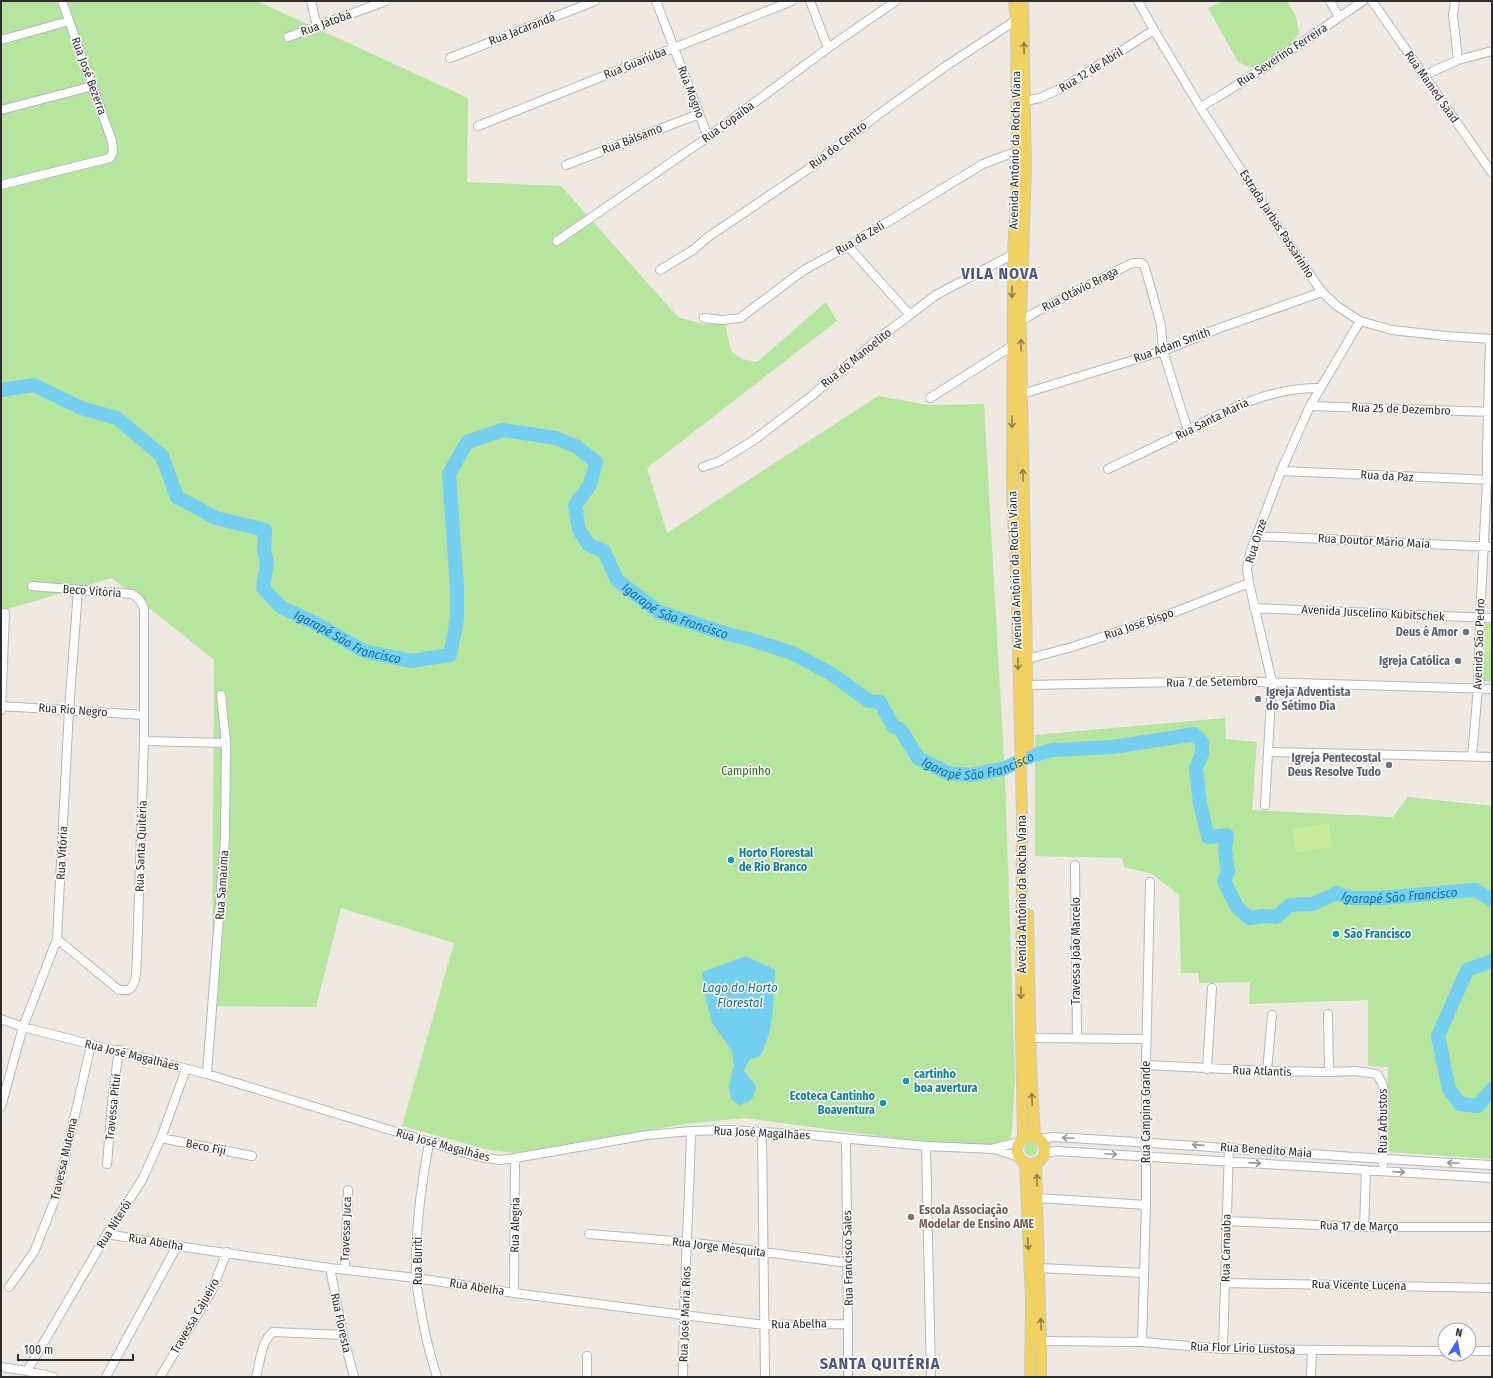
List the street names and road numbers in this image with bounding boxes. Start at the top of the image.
street label: Rua Jatobá [299,7,353,39]
street label: Rua Jacarandá [487,10,557,48]
street label: Rua Severino Ferreira [1234,21,1330,89]
street label: Rua José Bezerra [68,35,110,117]
street label: Rua Guariúba [602,44,668,82]
street label: Rua 12 de Abril [1057,45,1125,95]
street label: Rua Mamed Saad [1402,48,1462,126]
street label: Rua Mogno [675,64,707,120]
street label: Avenida Antônio da Rocha Viana [1007,71,1023,229]
street label: Rua Copaíba [699,98,757,146]
street label: Rua do Centro [806,118,870,172]
street label: Rua Bálsamo [600,121,664,157]
street label: Estrada Jarbas Passarinho [1237,167,1317,281]
street label: Rua da Zeli [833,218,887,258]
street label: Rua Otávio Braga [1040,264,1120,314]
street label: Rua do Manoelito [818,325,894,391]
street label: Rua Adam Smith [1132,325,1212,365]
street label: Rua Santa Maria [1173,395,1251,443]
street label: Rua 25 de Dezembro [1351,400,1451,418]
street label: Rua da Paz [1360,468,1414,484]
street label: Avenida Antônio da Rocha Viana [1005,491,1025,649]
street label: Rua Onze [1242,517,1270,565]
street label: Rua Doutor Mário Maia [1318,531,1431,551]
street label: Beco Vitória [62,582,122,600]
street label: Avenida São Pedro [1470,598,1488,690]
street label: Avenida Juscelino Kubitschek [1301,602,1445,624]
street label: Rua José Bispo [1102,606,1176,642]
street label: Rua 7 de Setembro [1166,674,1258,690]
street label: Rua Rio Negro [38,701,108,719]
street label: Rua Santa Quitéria [132,800,150,892]
street label: Avenida Antônio da Rocha Viana [1015,815,1029,973]
street label: Rua Vitória [54,826,70,880]
street label: Rua Samaúma [213,850,231,920]
street label: Travessa João Marcelo [1069,897,1083,1005]
street label: Rua José Magalhães [83,1036,181,1074]
street label: Rua Campina Grande [1139,1061,1153,1163]
street label: Rua Atlantis [1232,1063,1292,1079]
street label: Travessa Pituí [103,1073,123,1141]
street label: Rua Arbustos [1376,1089,1390,1153]
street label: Travessa Mutema [48,1116,80,1202]
street label: Rua José Magalhães [713,1123,811,1143]
street label: Rua José Magalhães [394,1126,492,1164]
street label: Beco Fiji [185,1136,227,1158]
street label: Rua Benedito Maia [1220,1140,1312,1160]
street label: Travessa Juca [338,1196,354,1262]
street label: Rua Niterói [94,1197,134,1251]
street label: Rua Alegria [508,1197,522,1253]
street label: Rua Francisco Sales [840,1210,856,1306]
street label: Rua Carnaúba [1218,1214,1234,1282]
street label: Rua 17 de Março [1320,1218,1398,1234]
street label: Rua Abelha [127,1231,185,1253]
street label: Rua Jorge Mesquita [671,1234,767,1260]
street label: Rua Buriti [411,1237,425,1285]
street label: Rua José Maria Rios [676,1266,694,1362]
street label: Travessa Cajueiro [168,1276,222,1356]
street label: Rua Abelha [448,1276,506,1298]
street label: Rua Vicente Lucena [1312,1277,1407,1293]
street label: Rua Floresta [328,1292,354,1354]
street label: Rua Abelha [771,1317,827,1331]
street label: Rua Flor Lírio Lustosa [1190,1339,1296,1357]

